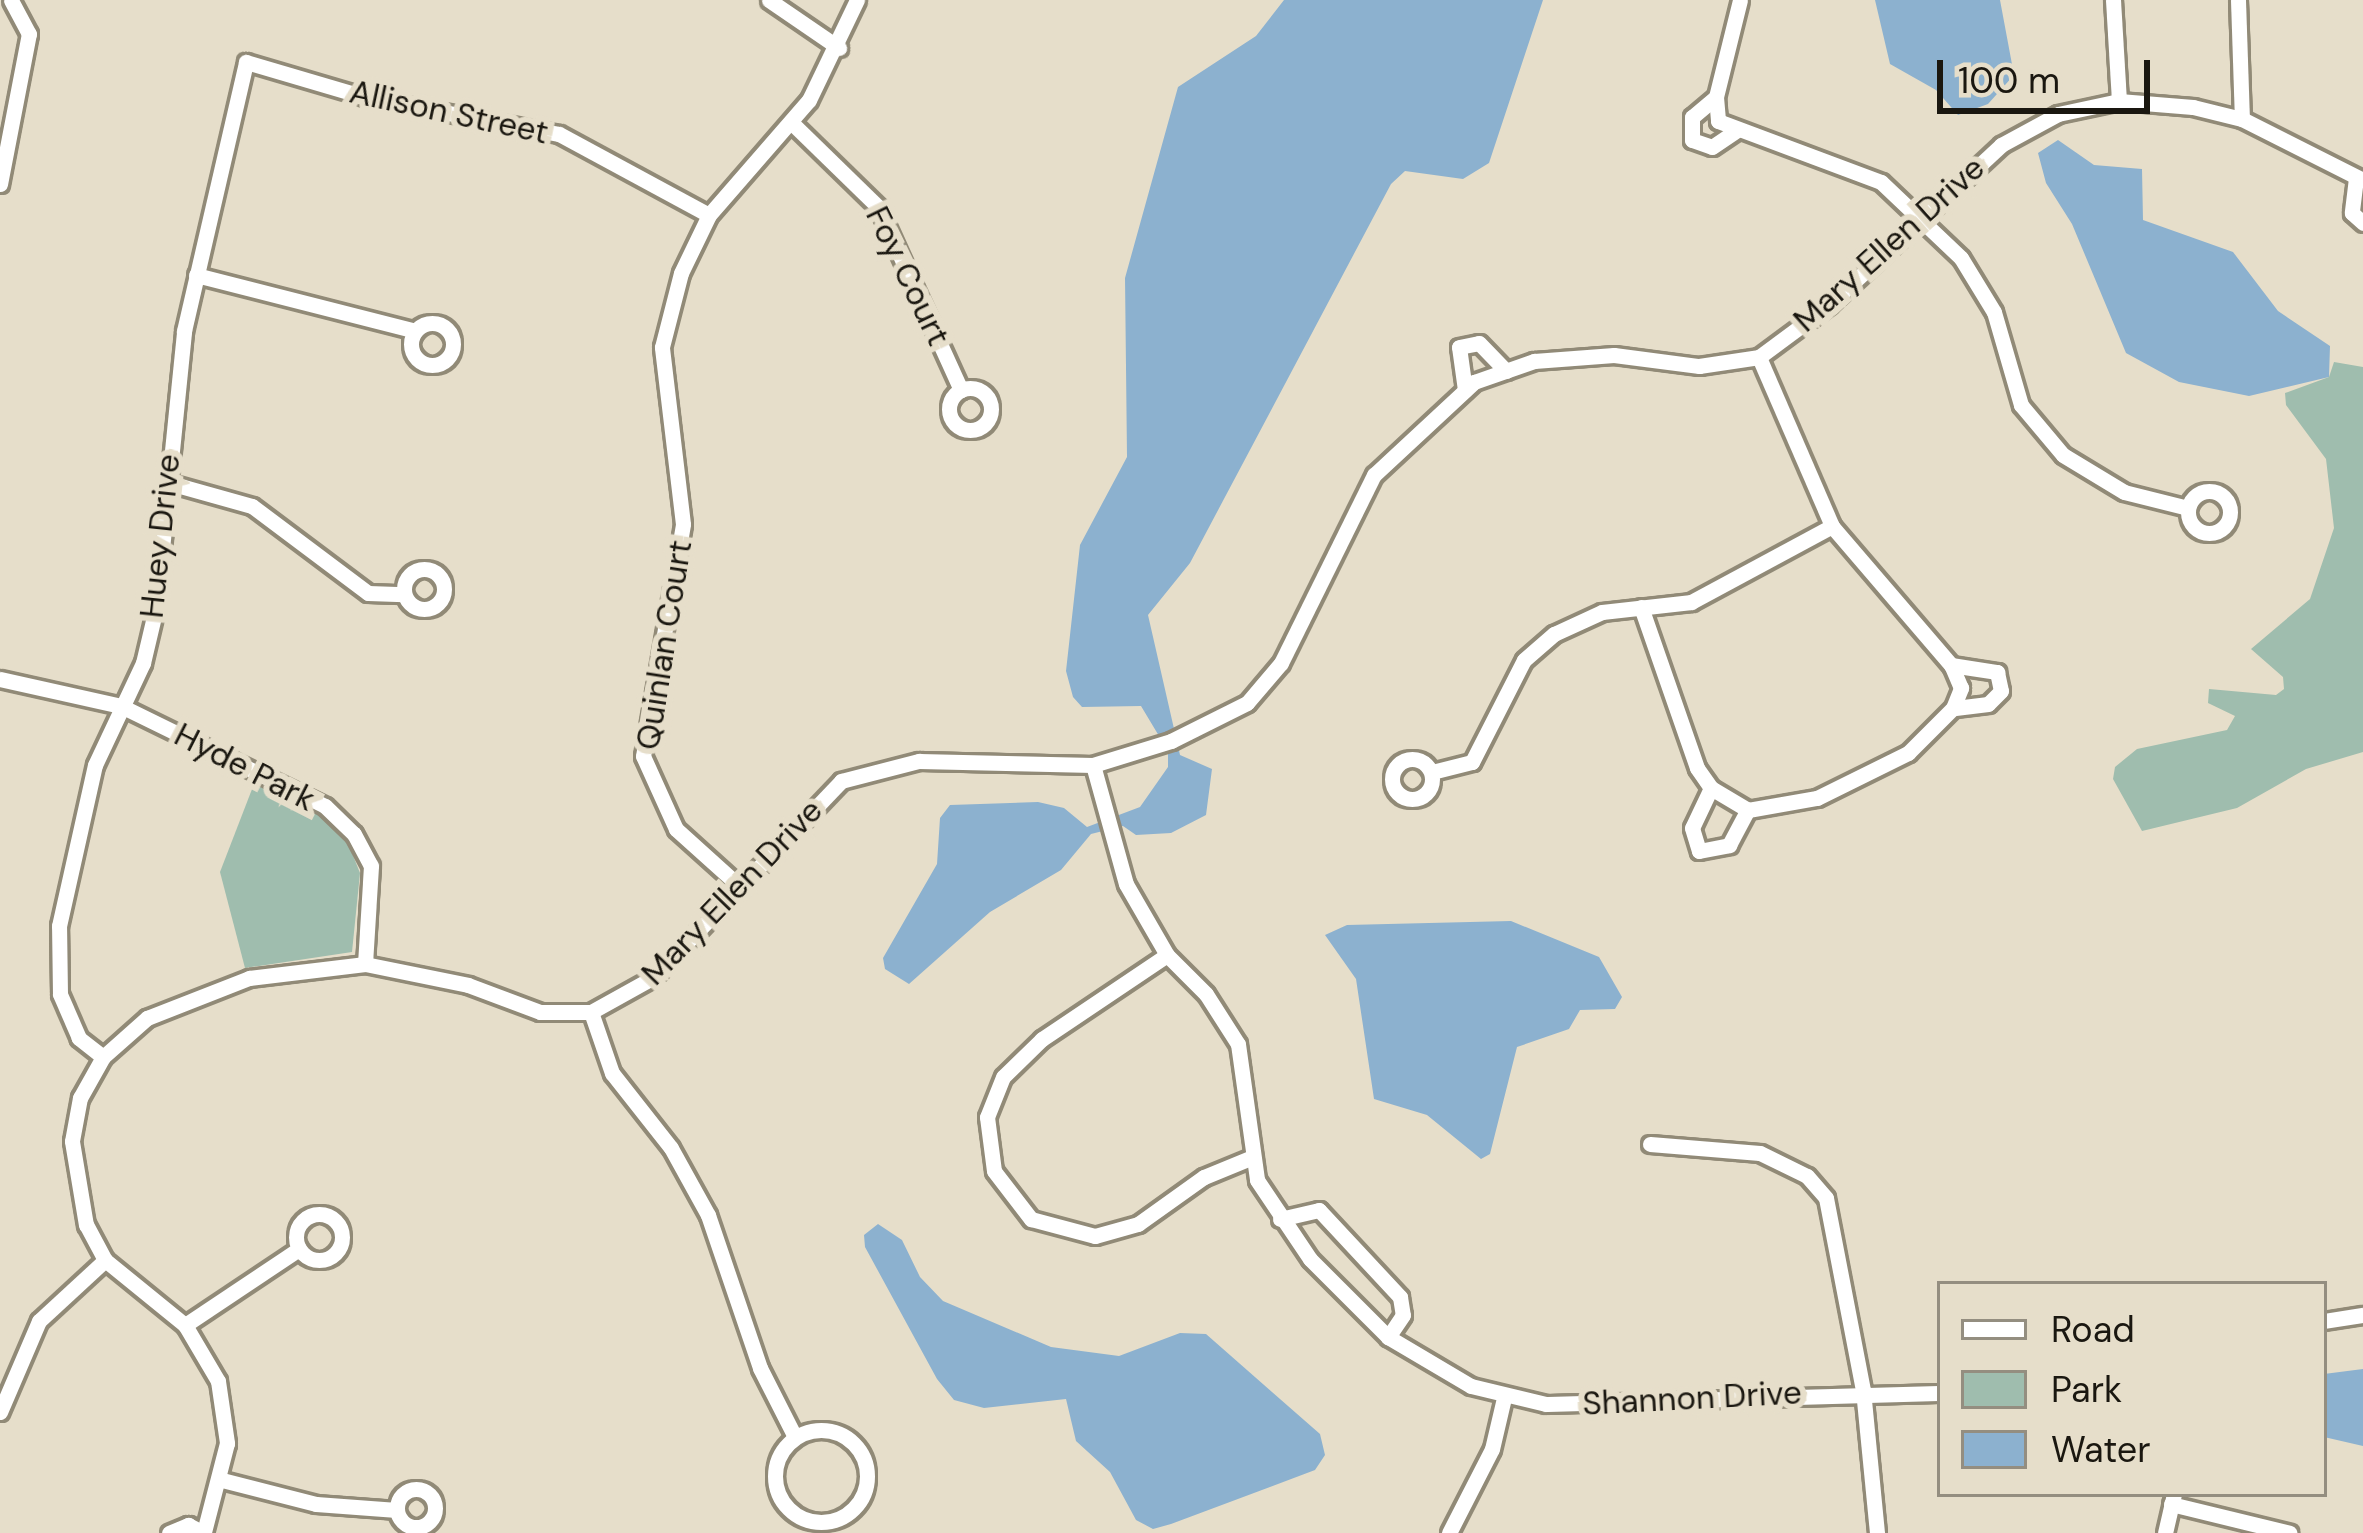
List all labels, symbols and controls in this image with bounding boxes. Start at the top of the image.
scale bar [1943,36,2156,110]
text: 100 m [1958,57,2060,104]
street label: Allison Street [346,72,552,152]
street label: Mary Ellen Drive [1785,148,1993,340]
street label: Foy Court [857,200,959,352]
street label: Huey Drive [132,452,188,620]
street label: Quinlan Court [628,537,700,753]
street label: Hyde Park [168,715,322,819]
street label: Mary Ellen Drive [633,791,831,993]
legend [1937,1281,2327,1497]
text: Road [2051,1306,2135,1353]
text: Park [2051,1366,2122,1413]
street label: Shannon Drive [1581,1372,1803,1424]
text: Water [2051,1426,2151,1473]

